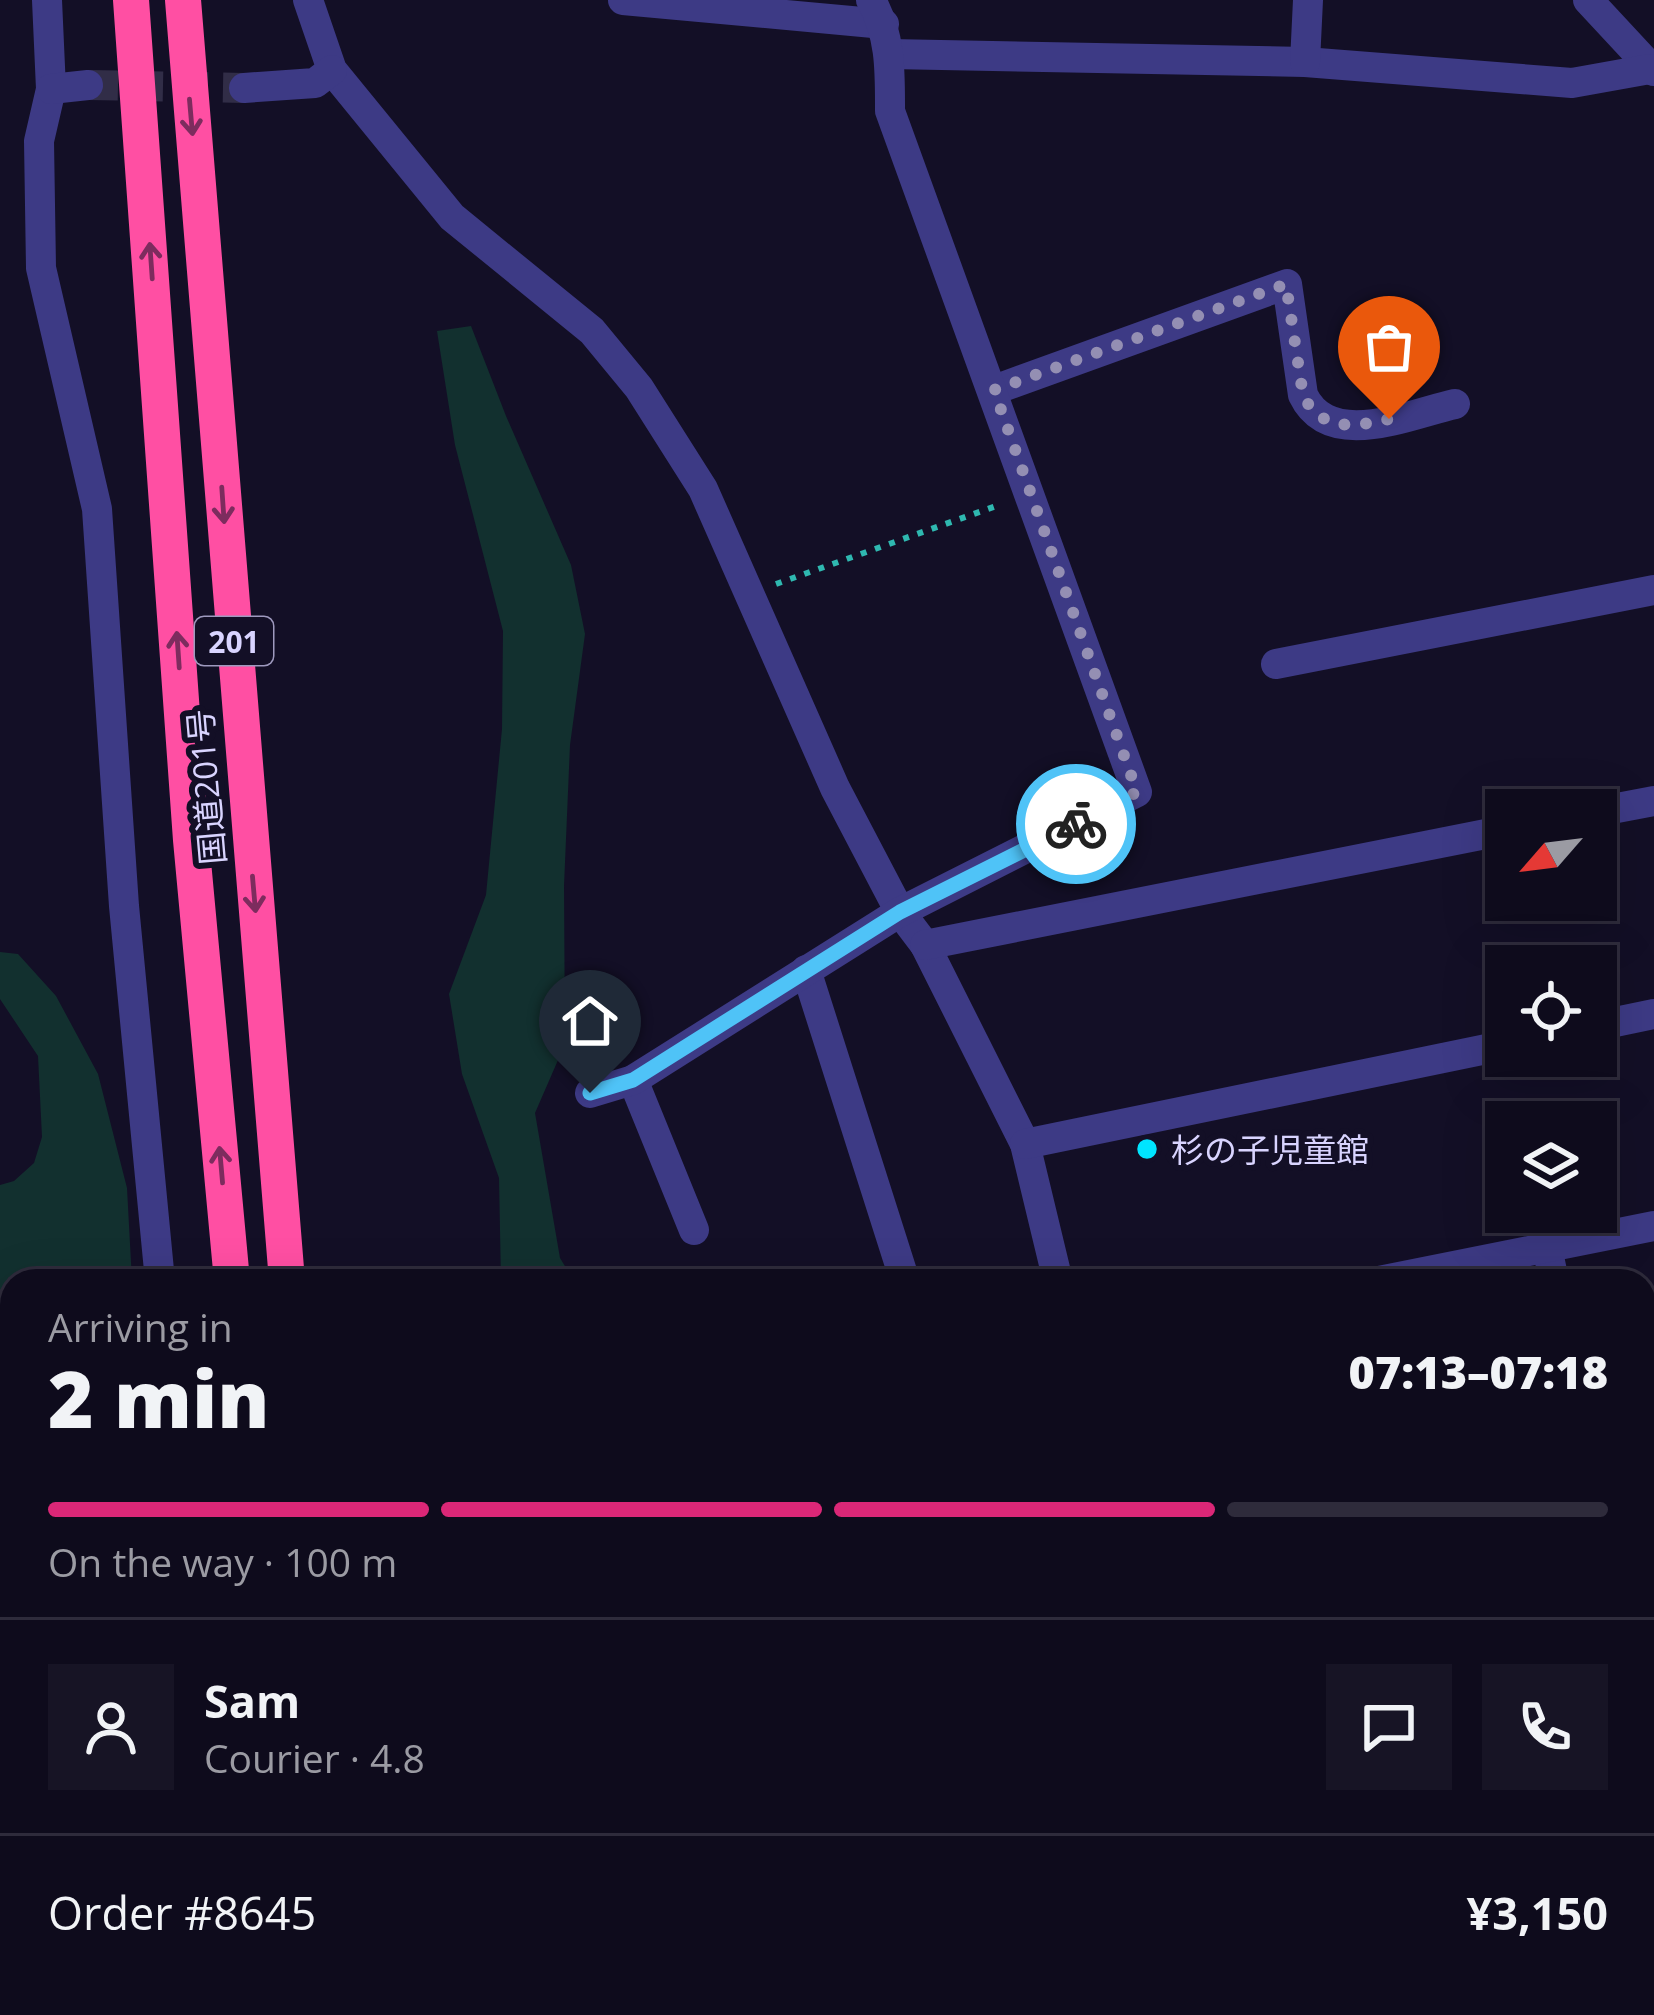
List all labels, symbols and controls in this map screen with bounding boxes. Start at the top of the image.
one-way arrow [180,97,203,136]
one-way arrow [139,242,162,281]
pin [1338,296,1440,419]
icon: bag [1356,314,1422,380]
one-way arrow [212,485,235,524]
road number: 201 [195,617,273,665]
one-way arrow [166,631,189,670]
street label: 国道201号 [177,708,235,866]
courier [1016,764,1136,884]
north arrow [1485,789,1617,921]
map controls [1485,789,1617,1233]
icon: bike [1043,791,1109,857]
one-way arrow [243,874,266,913]
button: locate [1485,945,1617,1077]
pin [539,970,641,1093]
icon: home [557,988,623,1054]
button: layers [1485,1101,1617,1233]
place label: 杉の子児童館 [1171,1127,1369,1172]
marker: 杉の子児童館 [1134,1136,1160,1162]
one-way arrow [209,1146,232,1185]
text: Arriving in [48,1300,233,1353]
text: 07:13–07:18 [1349,1341,1608,1402]
text: 2 min [48,1345,270,1451]
text: On the way · 100 m [48,1535,397,1588]
button: person [48,1664,174,1790]
button: chat [1326,1664,1452,1790]
button: phone [1482,1664,1608,1790]
text: Sam [204,1670,300,1731]
text: Courier · 4.8 [204,1731,425,1784]
text: Order #8645 [48,1882,316,1943]
text: ¥3,150 [1467,1882,1608,1943]

